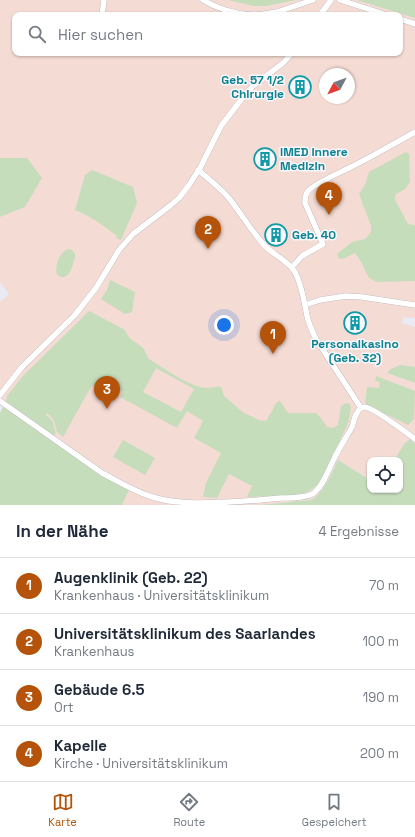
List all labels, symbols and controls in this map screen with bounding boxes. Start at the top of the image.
search box [12,12,403,56]
icon: search [26,23,48,45]
text: Hier suchen [58,25,143,44]
north arrow [319,68,355,104]
place label: Geb. 57 1/2 Chirurgie [221,72,284,102]
building icon: Geb. 57 1/2 Chirurgie [287,74,313,100]
place label: IMED Innere Medizin [280,144,348,174]
building icon: IMED Innere Medizin [252,146,278,172]
pin: 4 [316,182,342,215]
pin: 2 [195,216,221,249]
building icon: Geb. 40 [263,222,289,248]
place label: Geb. 40 [292,227,336,243]
building icon: Personalkasino (Geb. 32) [342,310,368,336]
your location [214,315,234,335]
pin: 1 [260,321,286,354]
place label: Personalkasino (Geb. 32) [311,336,399,366]
pin: 3 [94,376,120,409]
map controls [367,457,403,493]
button: locate [367,457,403,493]
text: In der Nähe [16,520,108,542]
text: 4 Ergebnisse [319,523,399,540]
text: Augenklinik (Geb. 22) [54,568,208,587]
text: 1 [26,577,32,594]
text: 70 m [369,577,399,594]
text: Krankenhaus · Universitätsklinikum [54,587,269,604]
text: Universitätsklinikum des Saarlandes [54,624,316,643]
text: 2 [25,633,33,650]
text: 100 m [362,633,399,650]
text: Krankenhaus [54,643,134,660]
text: Gebäude 6.5 [54,680,145,699]
text: 3 [25,689,33,706]
text: 190 m [363,689,399,706]
text: Ort [54,699,74,716]
text: Kapelle [54,736,107,755]
text: 4 [25,745,33,762]
text: 200 m [360,745,399,762]
text: Kirche · Universitätsklinikum [54,755,228,772]
tab: Karte [48,791,77,829]
tab: Route [173,791,205,829]
tab: Gespeichert [302,791,367,829]

